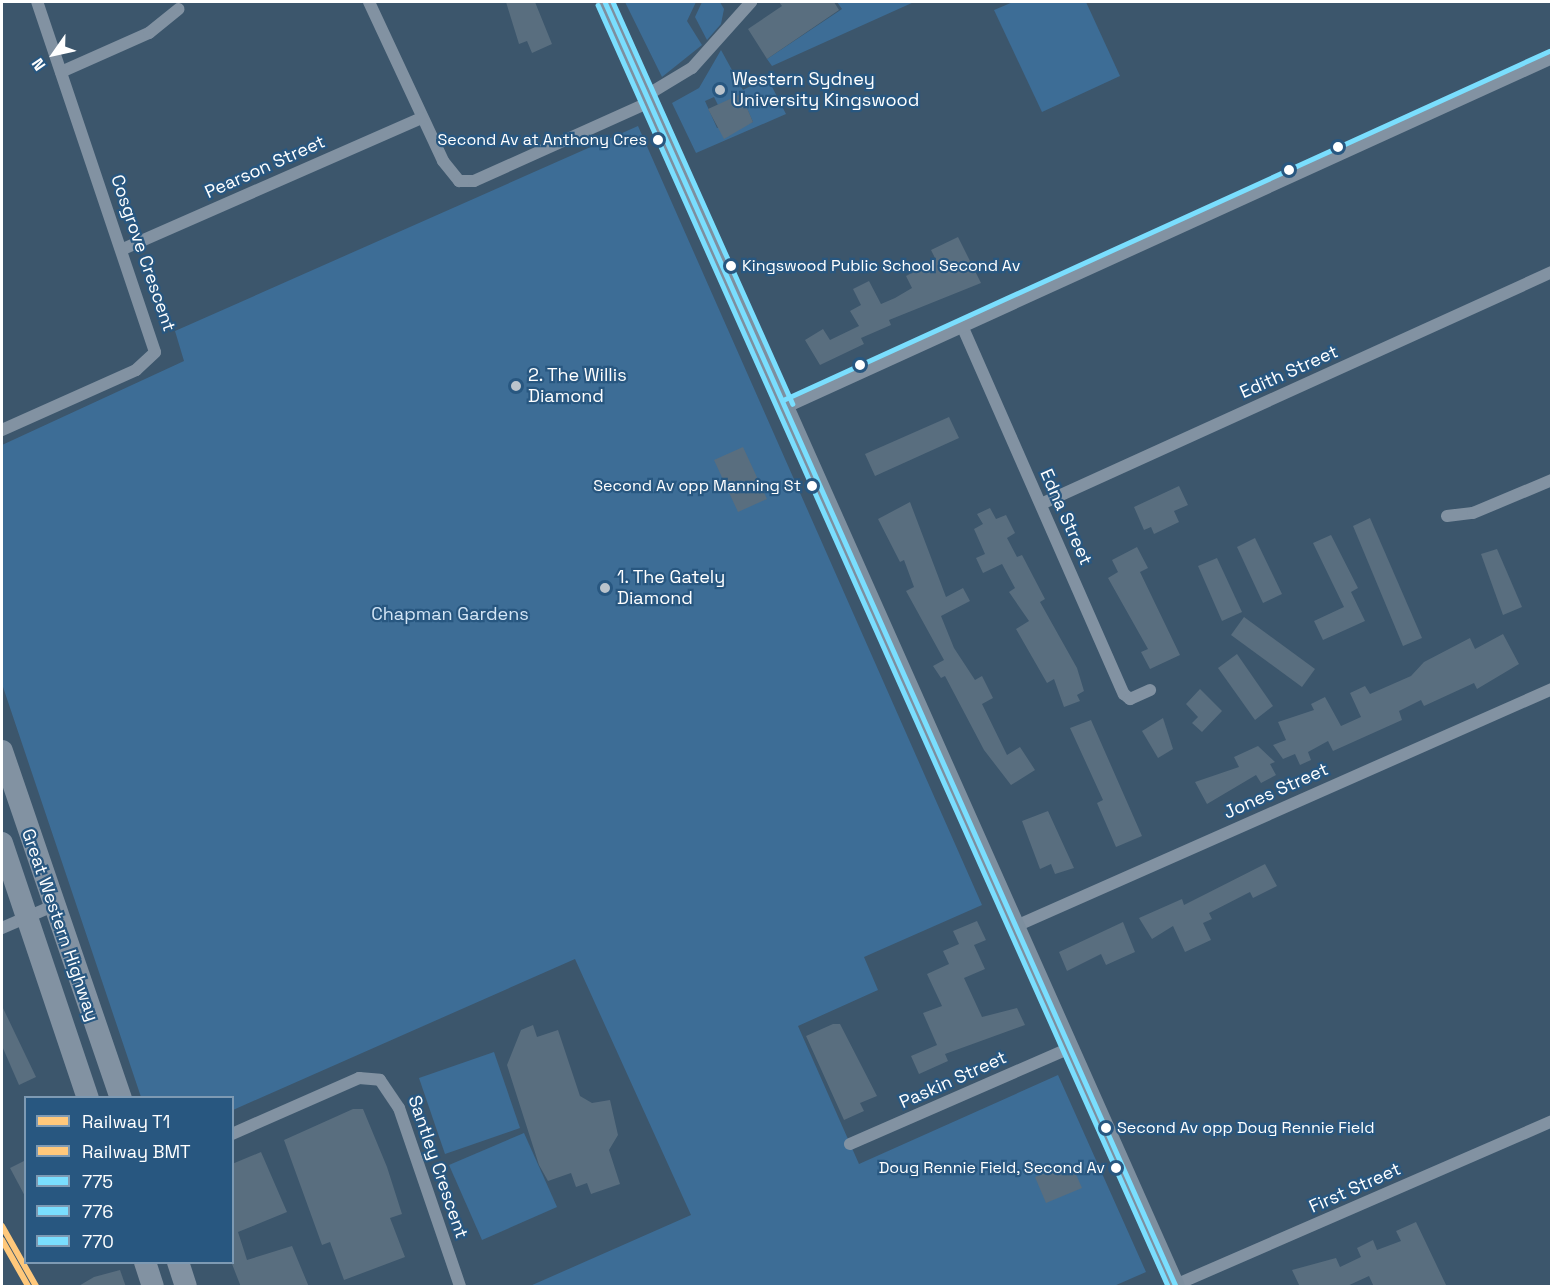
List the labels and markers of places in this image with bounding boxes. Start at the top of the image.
place label: Western Sydney University Kingswood [732,69,919,112]
marker: Western Sydney University Kingswood [713,83,727,97]
place label: Second Av at Anthony Cres [437,130,647,150]
marker: Second Av at Anthony Cres [652,134,664,146]
unlabelled marker [1332,141,1344,153]
unlabelled marker [1283,164,1295,176]
place label: Kingswood Public School Second Av [742,256,1021,276]
marker: Kingswood Public School Second Av [725,260,737,272]
unlabelled marker [854,359,866,371]
place label: 2. The Willis Diamond [528,365,628,407]
marker: 2. The Willis Diamond [509,379,523,393]
place label: Second Av opp Manning St [593,476,801,496]
marker: Second Av opp Manning St [806,480,818,492]
place label: 1. The Gately Diamond [617,567,726,610]
marker: 1. The Gately Diamond [598,581,612,595]
place label: Second Av opp Doug Rennie Field [1117,1118,1375,1138]
marker: Second Av opp Doug Rennie Field [1100,1122,1112,1134]
place label: Doug Rennie Field, Second Av [878,1158,1105,1178]
marker: Doug Rennie Field, Second Av [1110,1162,1122,1174]

